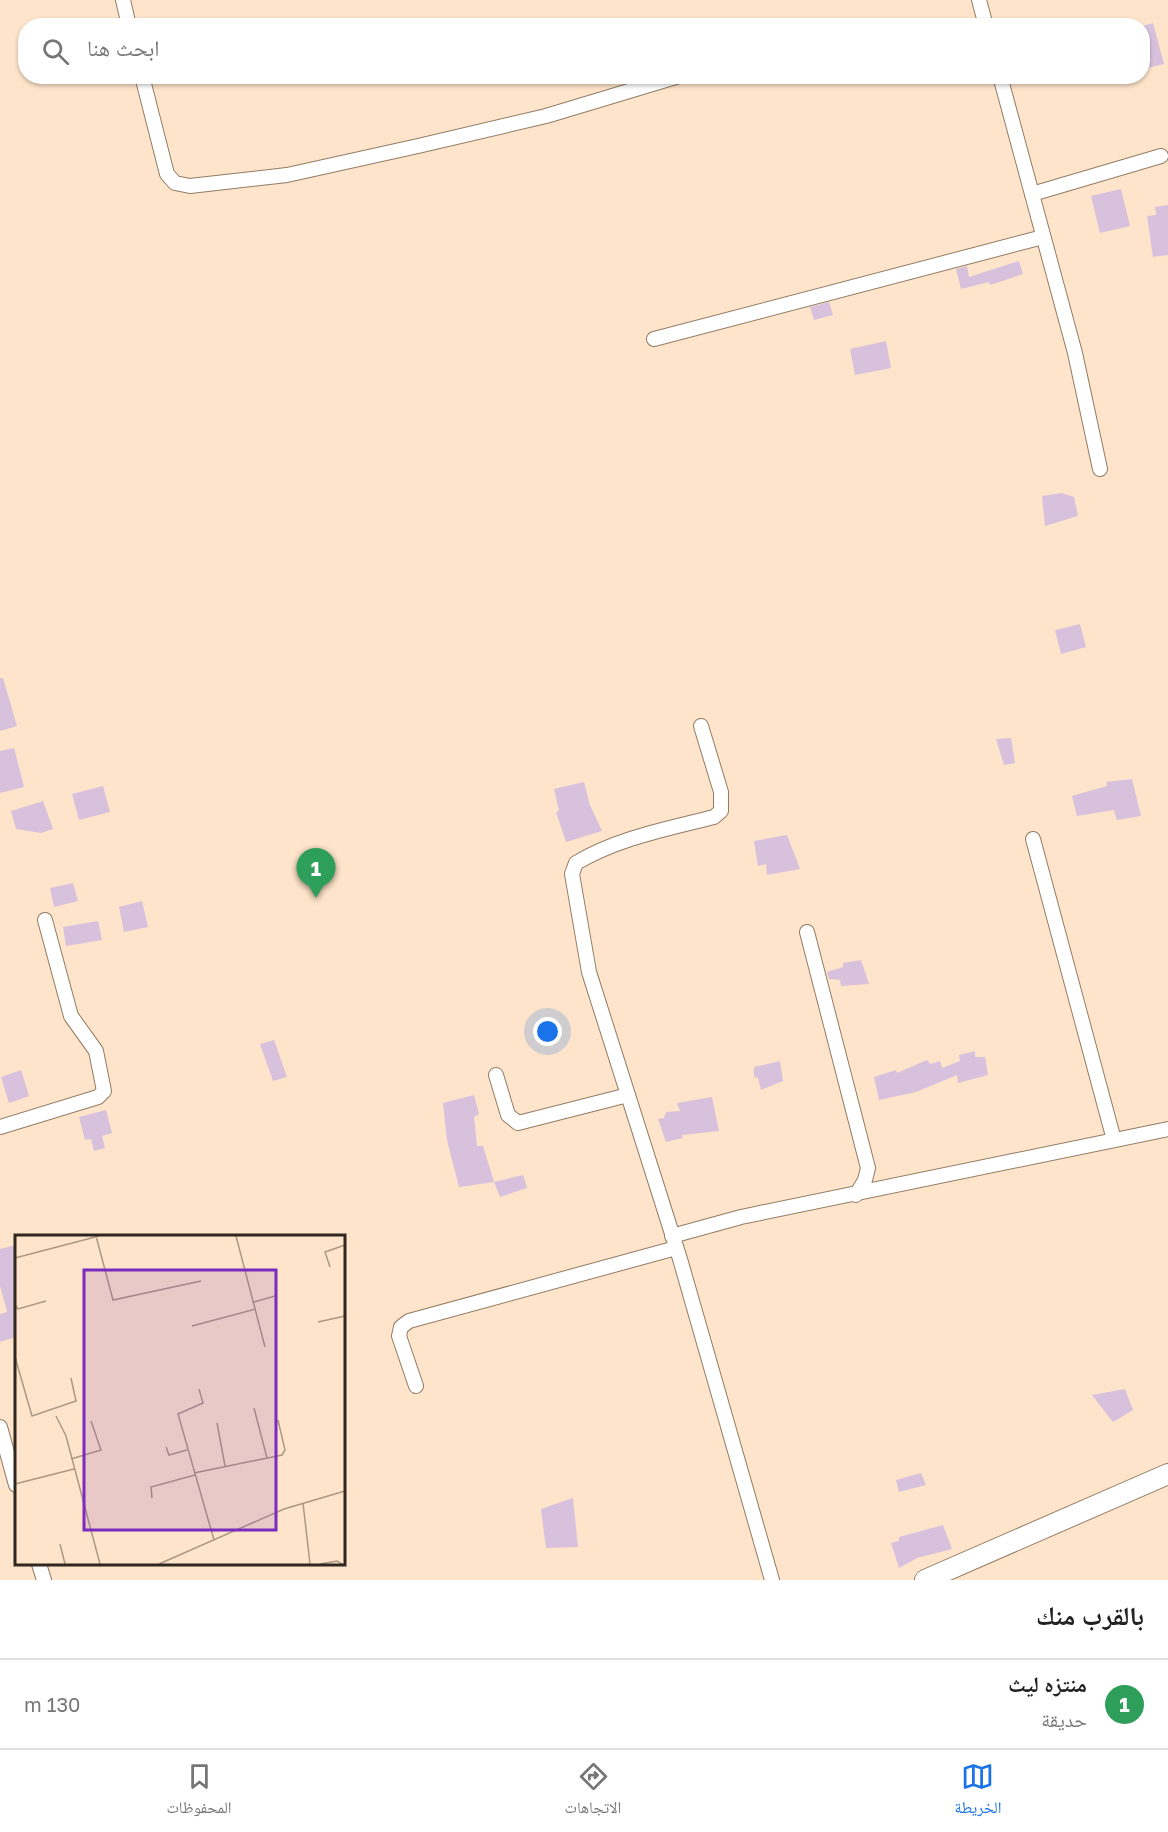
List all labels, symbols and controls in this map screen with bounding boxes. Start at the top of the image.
search box [18,18,1150,84]
text: ابحث هنا [87,34,160,61]
icon: search [39,35,72,68]
pin: 1 [296,848,336,898]
your location [533,1017,562,1046]
inset map [15,1235,345,1565]
text: بالقرب منك [1036,1600,1144,1631]
text: منتزه ليث [1008,1670,1087,1697]
text: 130 m [24,1692,81,1716]
text: 1 [1119,1692,1130,1716]
text: حديقة [1041,1707,1087,1731]
tab: المحفوظات [167,1760,232,1823]
tab: الاتجاهات [565,1760,621,1823]
tab: الخريطة [954,1760,1002,1823]

